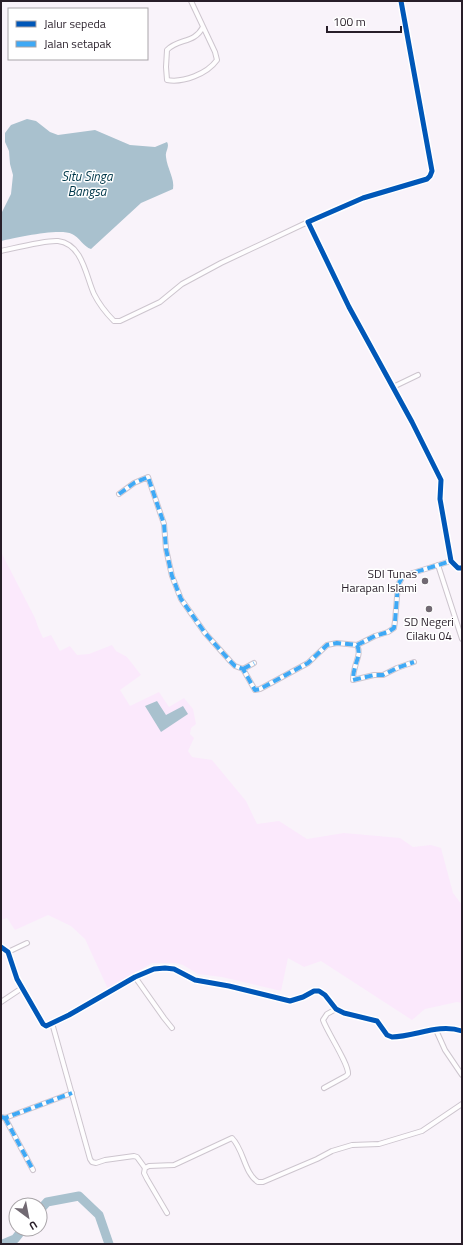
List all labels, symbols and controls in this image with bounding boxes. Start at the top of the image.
legend [8,8,148,60]
scale bar [327,8,401,34]
text: 100 m [333,12,366,31]
text: Jalur sepeda [44,14,106,33]
text: Jalan setapak [44,34,112,53]
water label: Situ Singa Bangsa [62,166,114,201]
place label: SDI Tunas Harapan Islami [341,564,417,597]
marker: SDI Tunas Harapan Islami [420,576,430,586]
marker: SD Negeri Cilaku 04 [424,604,434,614]
place label: SD Negeri Cilaku 04 [404,612,454,645]
north arrow [8,1197,48,1237]
text: U [26,1217,41,1234]

